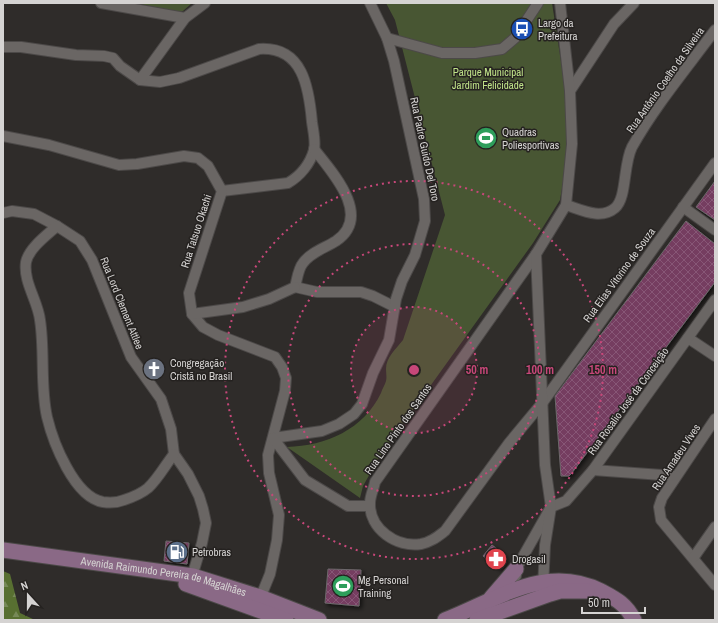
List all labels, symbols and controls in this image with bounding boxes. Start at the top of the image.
bus stop icon: Largo da Prefeitura [509,16,535,42]
place label: Largo da Prefeitura [538,16,578,43]
street label: Rua Antônio Coelho da Silveira [623,24,707,136]
park label: Parque Municipal Jardim Felicidade [452,65,524,92]
street label: Rua Padre Guido Del Toro [407,96,443,202]
sports icon: Quadras Poliesportivas [473,125,499,151]
place label: Quadras Poliesportivas [502,125,560,152]
street label: Rua Tatsuo Okachi [177,192,215,270]
street label: Rua Elias Vitorino de Souza [580,225,658,325]
street label: Rua Lord Clement Attlee [97,255,147,351]
street label: Rua Rosalio José da Conceição [584,345,672,457]
church icon: Congregação Cristã no Brasil [141,356,167,382]
place label: Congregação Cristã no Brasil [170,356,232,383]
text: 50 m [466,362,488,378]
text: 100 m [526,362,554,378]
text: 150 m [589,362,617,378]
centre of rings [407,363,421,377]
street label: Rua Lino Pinto dos Santos [361,380,435,477]
street label: Rua Amadeu Vives [649,421,704,493]
fuel station icon: Petrobras [164,539,190,565]
place label: Petrobras [192,545,232,559]
pharmacy icon: Drogasil [483,546,509,572]
place label: Drogasil [512,552,546,566]
street label: Avenida Raimundo Pereira de Magalhães [79,554,249,599]
sports icon: Mg Personal Training [330,573,356,599]
place label: Mg Personal Training [358,573,409,600]
north arrow [8,575,48,615]
text: N [19,578,30,593]
scale bar [582,589,645,615]
text: 50 m [588,595,610,611]

